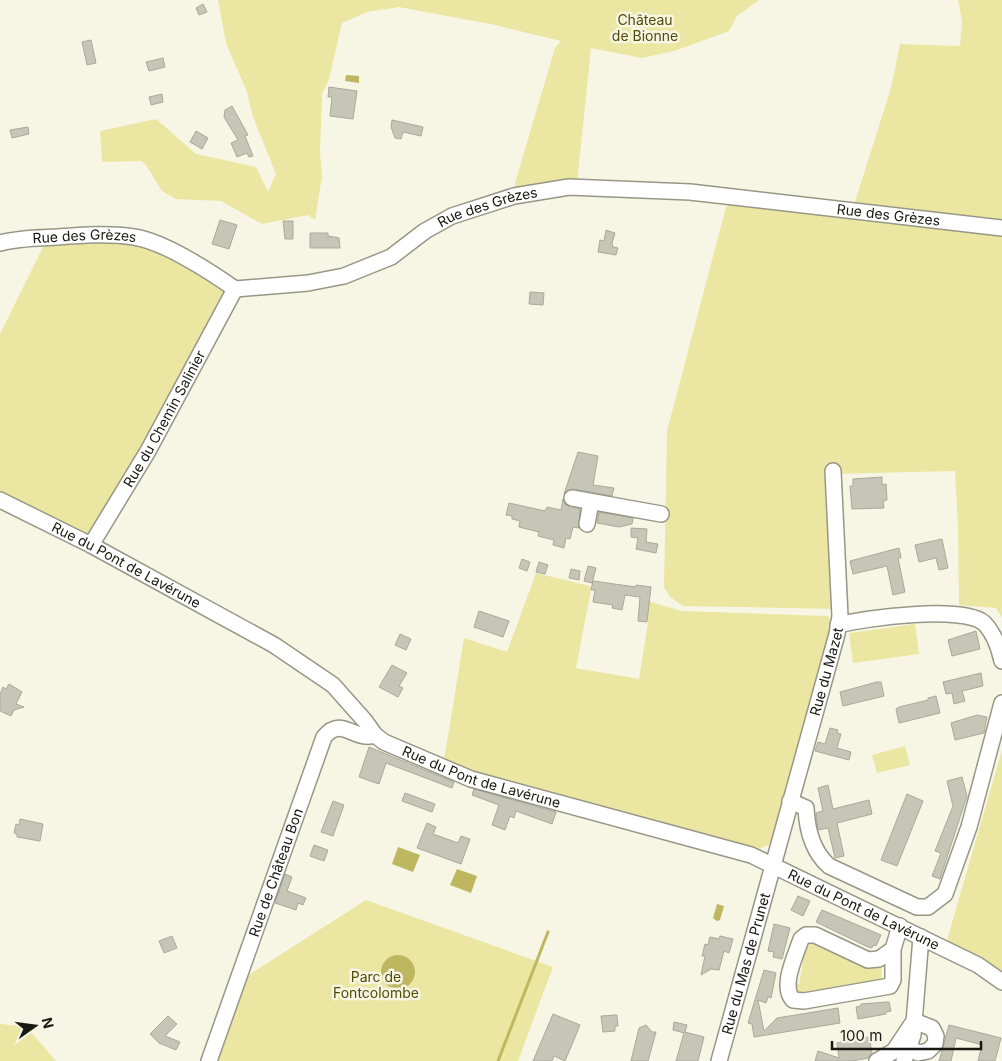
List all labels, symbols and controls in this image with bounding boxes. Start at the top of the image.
park label: Château de Bionne [612,11,678,44]
street label: Rue des Grèzes [434,183,539,230]
street label: Rue des Grèzes [836,200,941,229]
street label: Rue des Grèzes [32,226,138,246]
street label: Rue du Chemin Salinier [119,347,208,490]
street label: Rue du Pont de Lavérune [49,518,204,611]
street label: Rue du Mazet [806,626,846,718]
street label: Rue du Pont de Lavérune [400,742,563,811]
street label: Rue de Château Bon [245,806,306,939]
street label: Rue du Pont de Lavérune [785,865,942,953]
street label: Rue du Mas de Prunet [718,890,773,1036]
park label: Parc de Fontcolombe [333,968,419,1001]
north arrow [10,1001,60,1051]
text: N [39,1016,58,1030]
scale bar [832,1018,981,1050]
text: 100 m [840,1026,882,1045]

